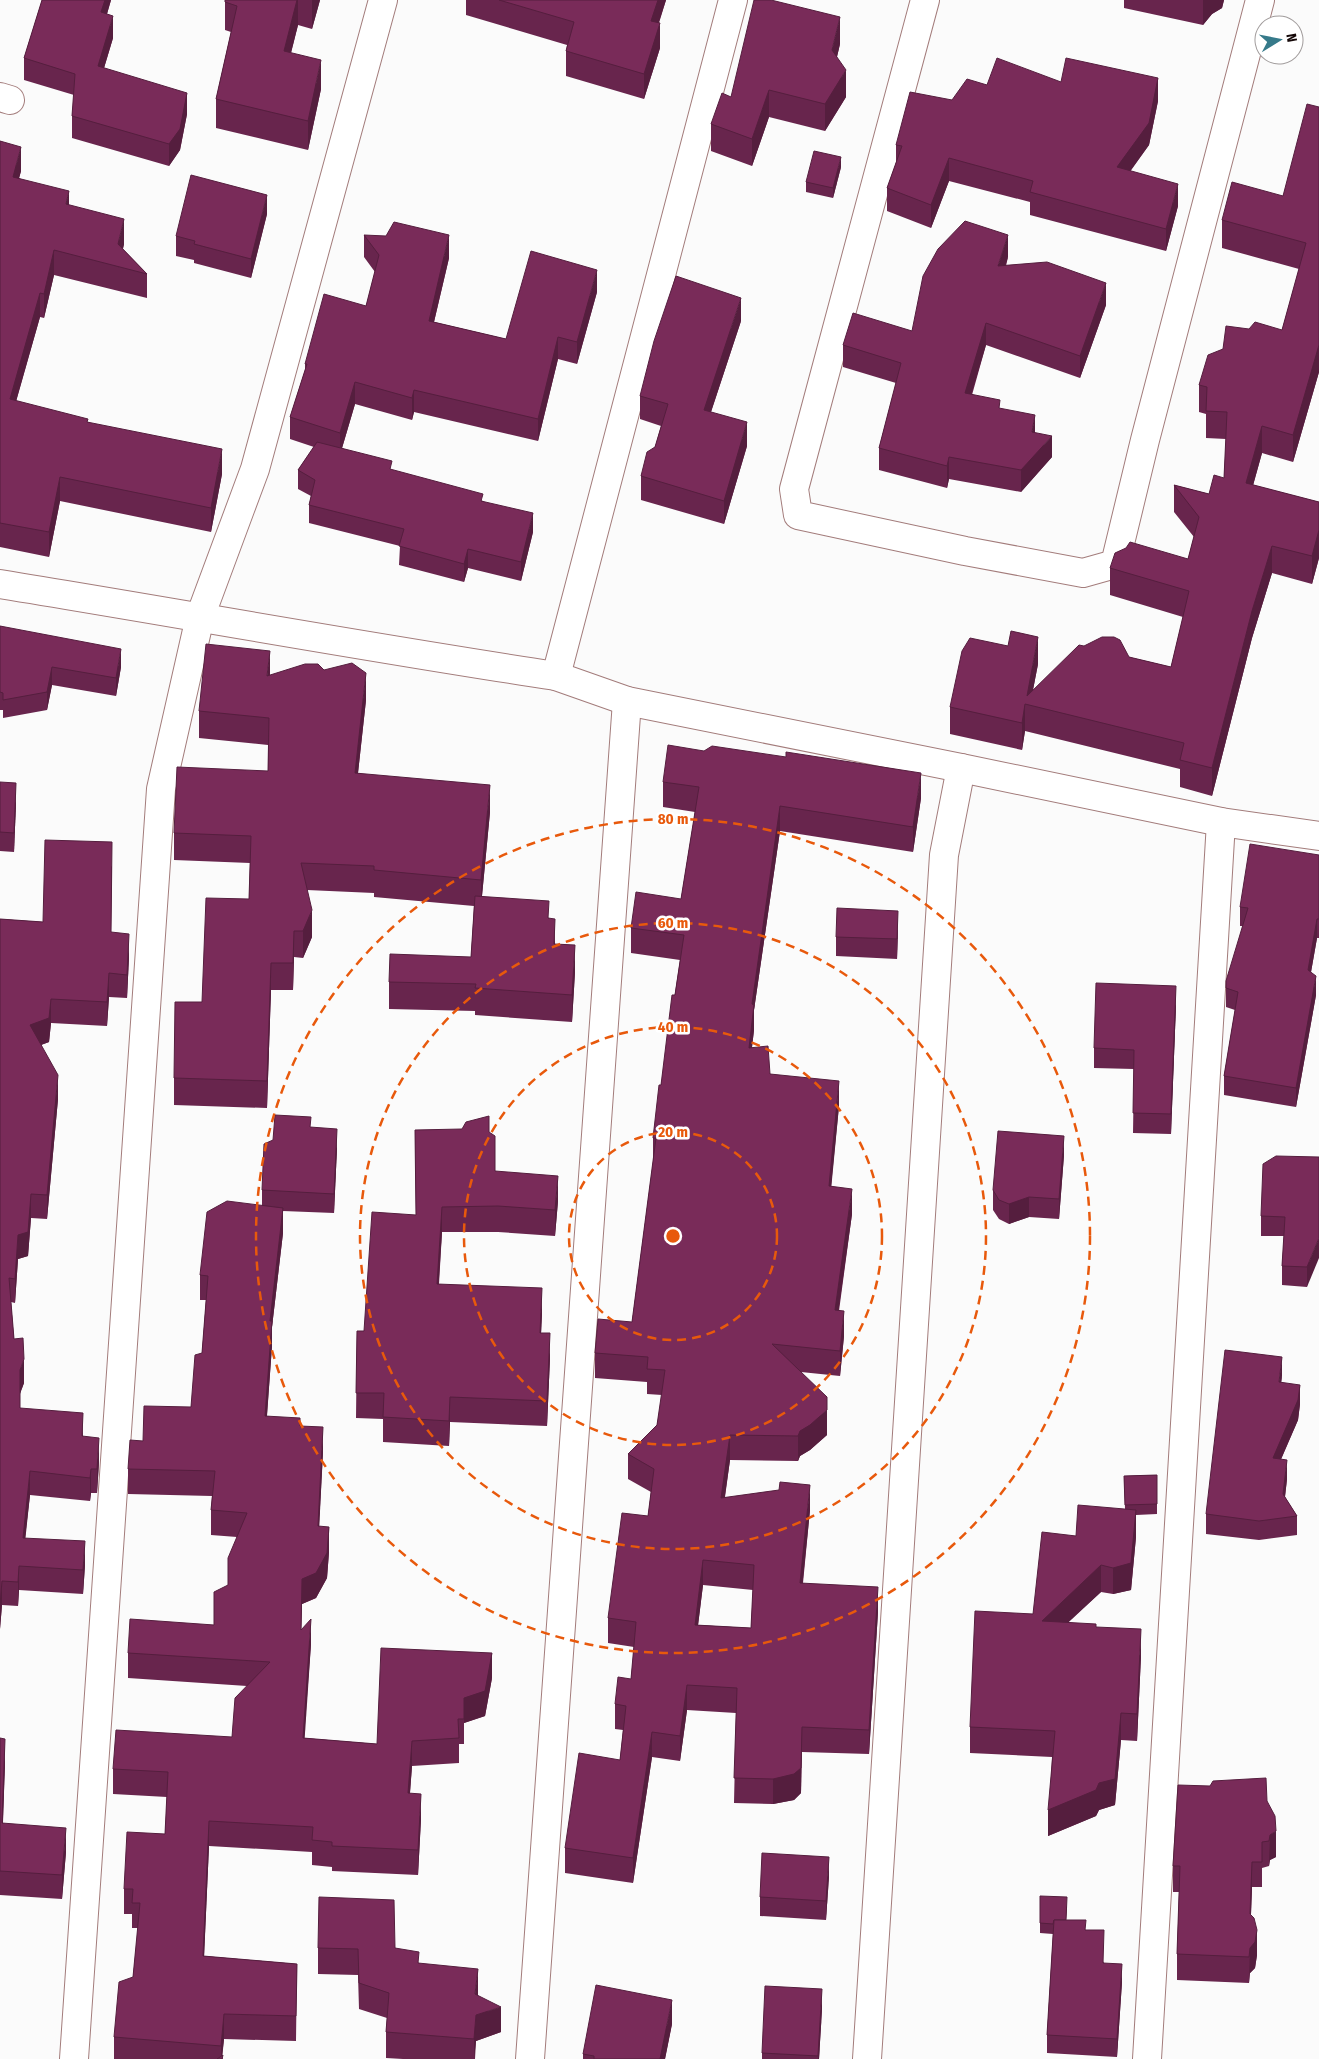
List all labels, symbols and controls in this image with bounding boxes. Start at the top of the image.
north arrow [1254,15,1304,65]
text: N [1282,32,1300,43]
text: 80 m [658,810,688,828]
text: 60 m [658,914,688,932]
text: 40 m [658,1018,688,1036]
text: 20 m [657,1123,688,1141]
centre of rings [664,1227,682,1245]

